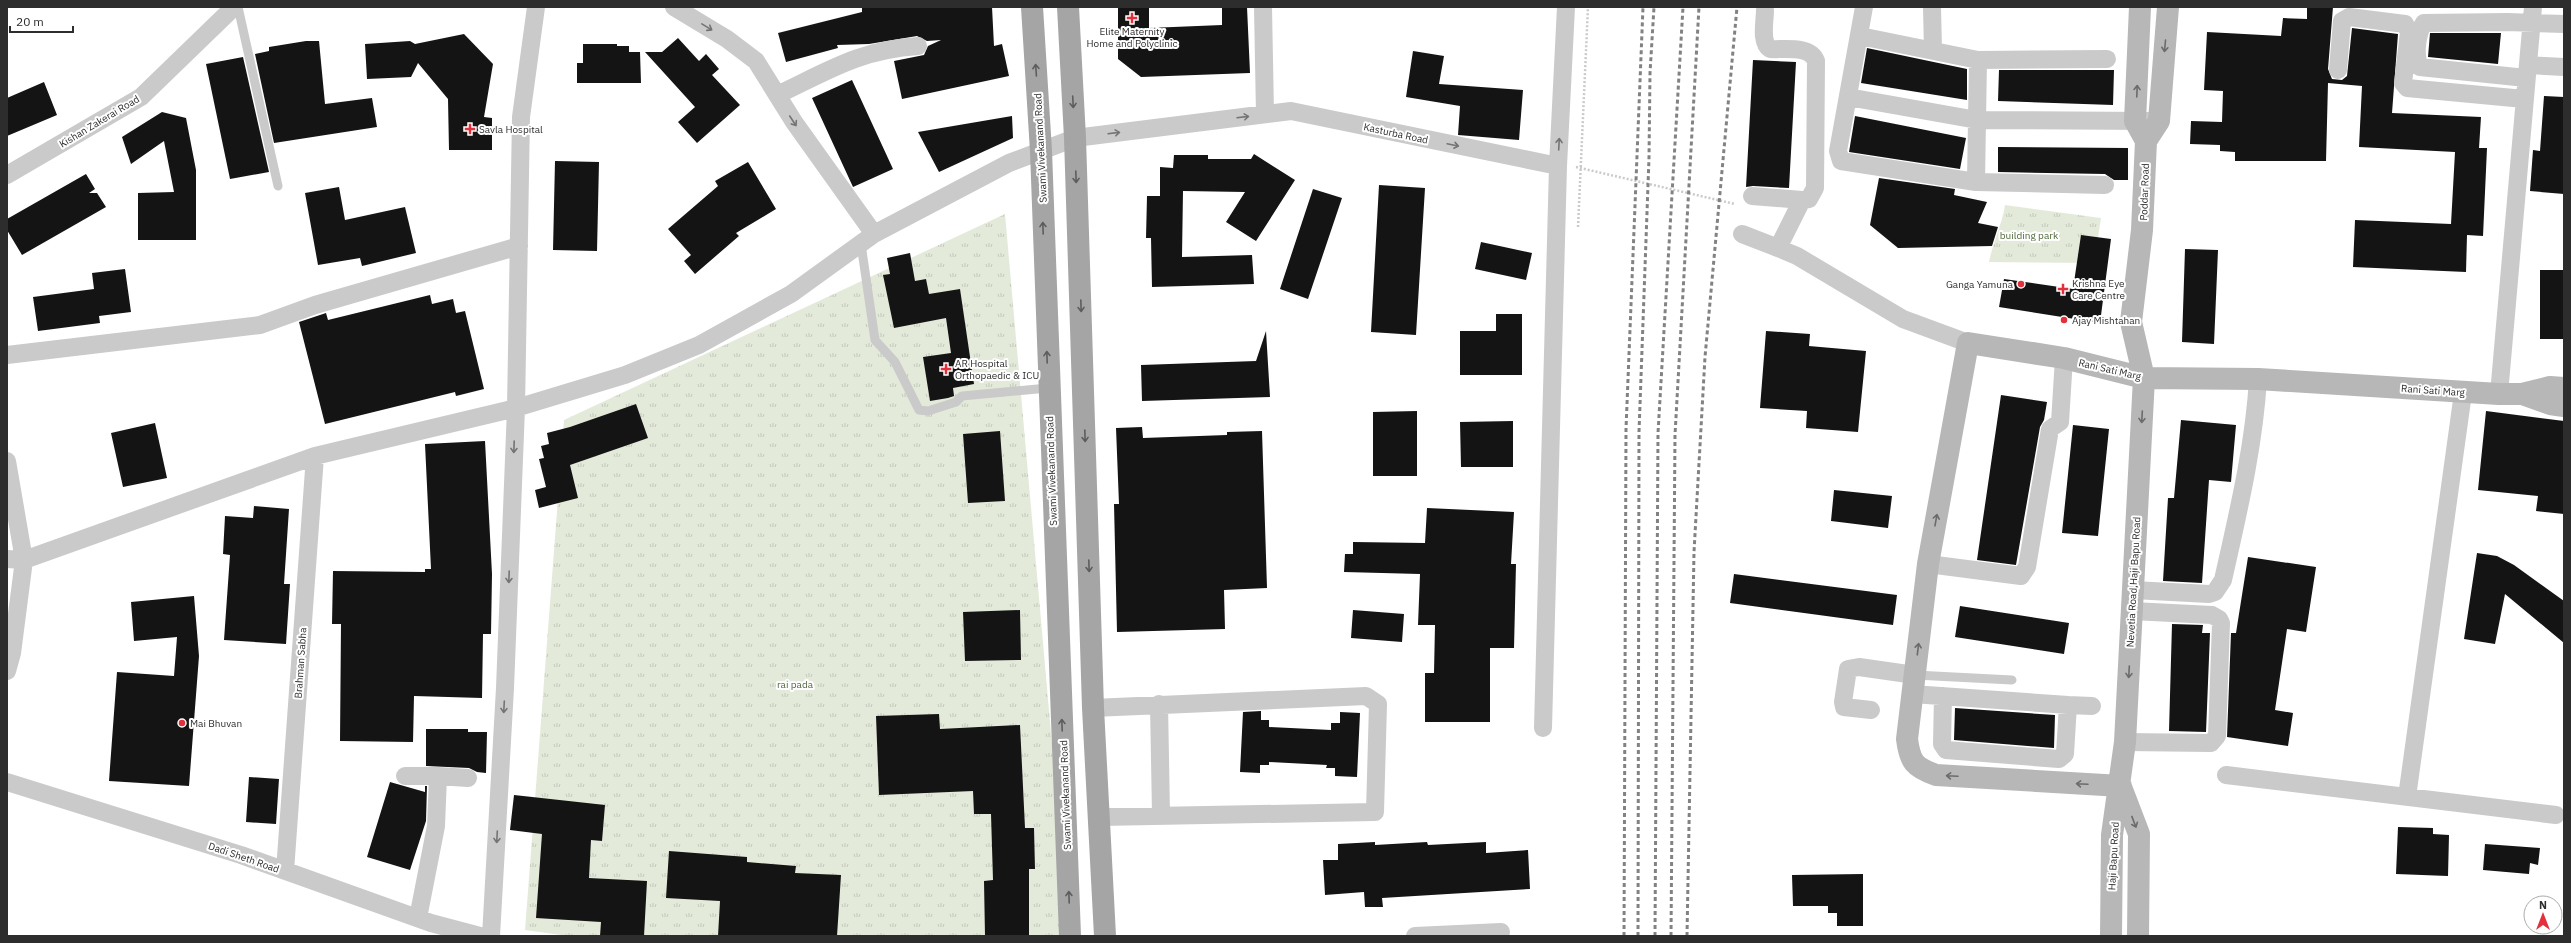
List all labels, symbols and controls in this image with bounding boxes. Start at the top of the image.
scale bar [10,8,73,34]
marker: Elite Maternity Home and Polyclinic [1126,12,1138,24]
text: 20 m [16,14,44,29]
one-way arrow [701,24,713,32]
place label: Elite Maternity Home and Polyclinic [1087,25,1177,50]
one-way arrow [2162,39,2169,52]
one-way arrow [1032,64,1039,77]
one-way arrow [2133,85,2140,98]
street label: Kishan Zakerai Road [57,92,142,151]
street label: Swami Vivekanand Road [1031,93,1050,203]
one-way arrow [1070,95,1077,108]
one-way arrow [1236,113,1249,121]
one-way arrow [789,115,797,126]
street label: Kasturba Road [1362,120,1429,147]
marker: Savla Hospital [464,123,476,135]
place label: Savla Hospital [479,123,543,136]
one-way arrow [1107,129,1120,137]
one-way arrow [1555,138,1563,151]
one-way arrow [1446,141,1459,149]
street label: Poddar Road [2137,163,2152,221]
one-way arrow [1073,170,1080,183]
one-way arrow [1039,222,1047,235]
park label: building park [2000,229,2059,242]
place label: Krishna Eye Care Centre [2072,277,2126,302]
place label: Ganga Yamuna [1946,278,2014,291]
marker: Ganga Yamuna [2016,279,2026,289]
marker: Krishna Eye Care Centre [2057,283,2069,295]
one-way arrow [1077,299,1084,312]
place label: Ajay Mishtahan [2072,314,2140,327]
marker: Ajay Mishtahan [2059,315,2069,325]
one-way arrow [1043,351,1051,364]
street label: Rani Sati Marg [2077,356,2143,383]
place label: AR Hospital Orthopaedic & ICU [955,357,1039,382]
marker: AR Hospital Orthopaedic & ICU [940,363,952,375]
street label: Rani Sati Marg [2401,382,2466,399]
one-way arrow [2139,410,2146,423]
street label: Swami Vivekanand Road [1043,416,1060,526]
one-way arrow [1081,429,1088,442]
one-way arrow [511,440,518,453]
one-way arrow [1932,514,1940,527]
street label: Nevetia Road,Haji Bapu Road [2124,516,2143,648]
one-way arrow [1085,559,1093,572]
one-way arrow [506,570,513,583]
street label: Brahman Sabha [292,626,310,699]
one-way arrow [1914,643,1922,656]
one-way arrow [2125,665,2132,678]
park label: rai pada [777,678,814,691]
one-way arrow [501,700,508,713]
place label: Mai Bhuvan [190,717,242,730]
marker: Mai Bhuvan [177,718,187,728]
one-way arrow [1058,719,1066,732]
street label: Swami Vivekanand Road [1057,740,1074,850]
one-way arrow [1946,773,1959,780]
one-way arrow [2076,780,2089,787]
one-way arrow [2131,816,2139,828]
street label: Haji Bapu Road [2105,821,2122,891]
one-way arrow [493,830,500,843]
street label: Dadi Sheth Road [207,839,281,876]
one-way arrow [1065,891,1073,904]
north arrow [2523,895,2563,935]
text: N [2539,898,2547,912]

